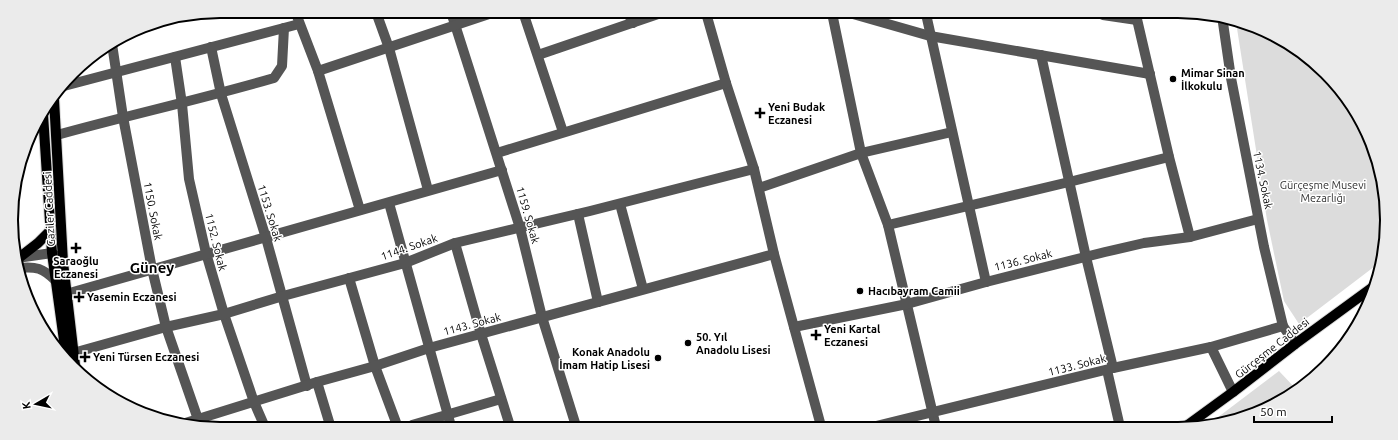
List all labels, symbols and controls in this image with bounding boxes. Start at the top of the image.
place label: Mimar Sinan İlkokulu [1181,67,1245,92]
marker: Mimar Sinan İlkokulu [1168,74,1178,84]
place label: Yeni Budak Eczanesi [768,101,826,126]
marker: Yeni Budak Eczanesi [755,108,765,118]
street label: 1134. Sokak [1251,150,1275,211]
street label: Gaziler Caddesi [41,171,57,247]
park label: Gürçeşme Musevi Mezarlığı [1280,179,1366,204]
street label: 1150. Sokak [141,181,165,242]
street label: 1153. Sokak [256,183,284,243]
street label: 1159. Sokak [514,185,542,245]
street label: 1152. Sokak [203,212,229,272]
street label: 1144. Sokak [379,232,439,262]
marker: Saraoğlu Eczanesi [71,243,81,253]
street label: 1136. Sokak [993,247,1053,273]
place label: Saraoğlu Eczanesi [53,255,99,280]
district label: Güney [130,259,174,276]
place label: Hacıbayram Camii [868,285,960,297]
marker: Hacıbayram Camii [855,286,865,296]
place label: Yasemin Eczanesi [87,291,177,303]
marker: Yasemin Eczanesi [74,292,84,302]
street label: 1143. Sokak [442,310,502,337]
street label: Gürçeşme Caddesi [1233,315,1311,381]
place label: Yeni Kartal Eczanesi [824,323,881,348]
marker: Yeni Kartal Eczanesi [811,330,821,340]
place label: 50. Yıl Anadolu Lisesi [696,331,771,356]
marker: 50. Yıl Anadolu Lisesi [683,338,693,348]
place label: Konak Anadolu İmam Hatip Lisesi [559,346,650,371]
place label: Yeni Türsen Eczanesi [93,351,199,363]
marker: Yeni Türsen Eczanesi [80,352,90,362]
street label: 1133. Sokak [1047,352,1107,378]
marker: Konak Anadolu İmam Hatip Lisesi [653,353,663,363]
north arrow [16,384,56,424]
scale bar [1254,398,1332,424]
text: K [20,400,33,410]
text: 50 m [1260,405,1287,418]

